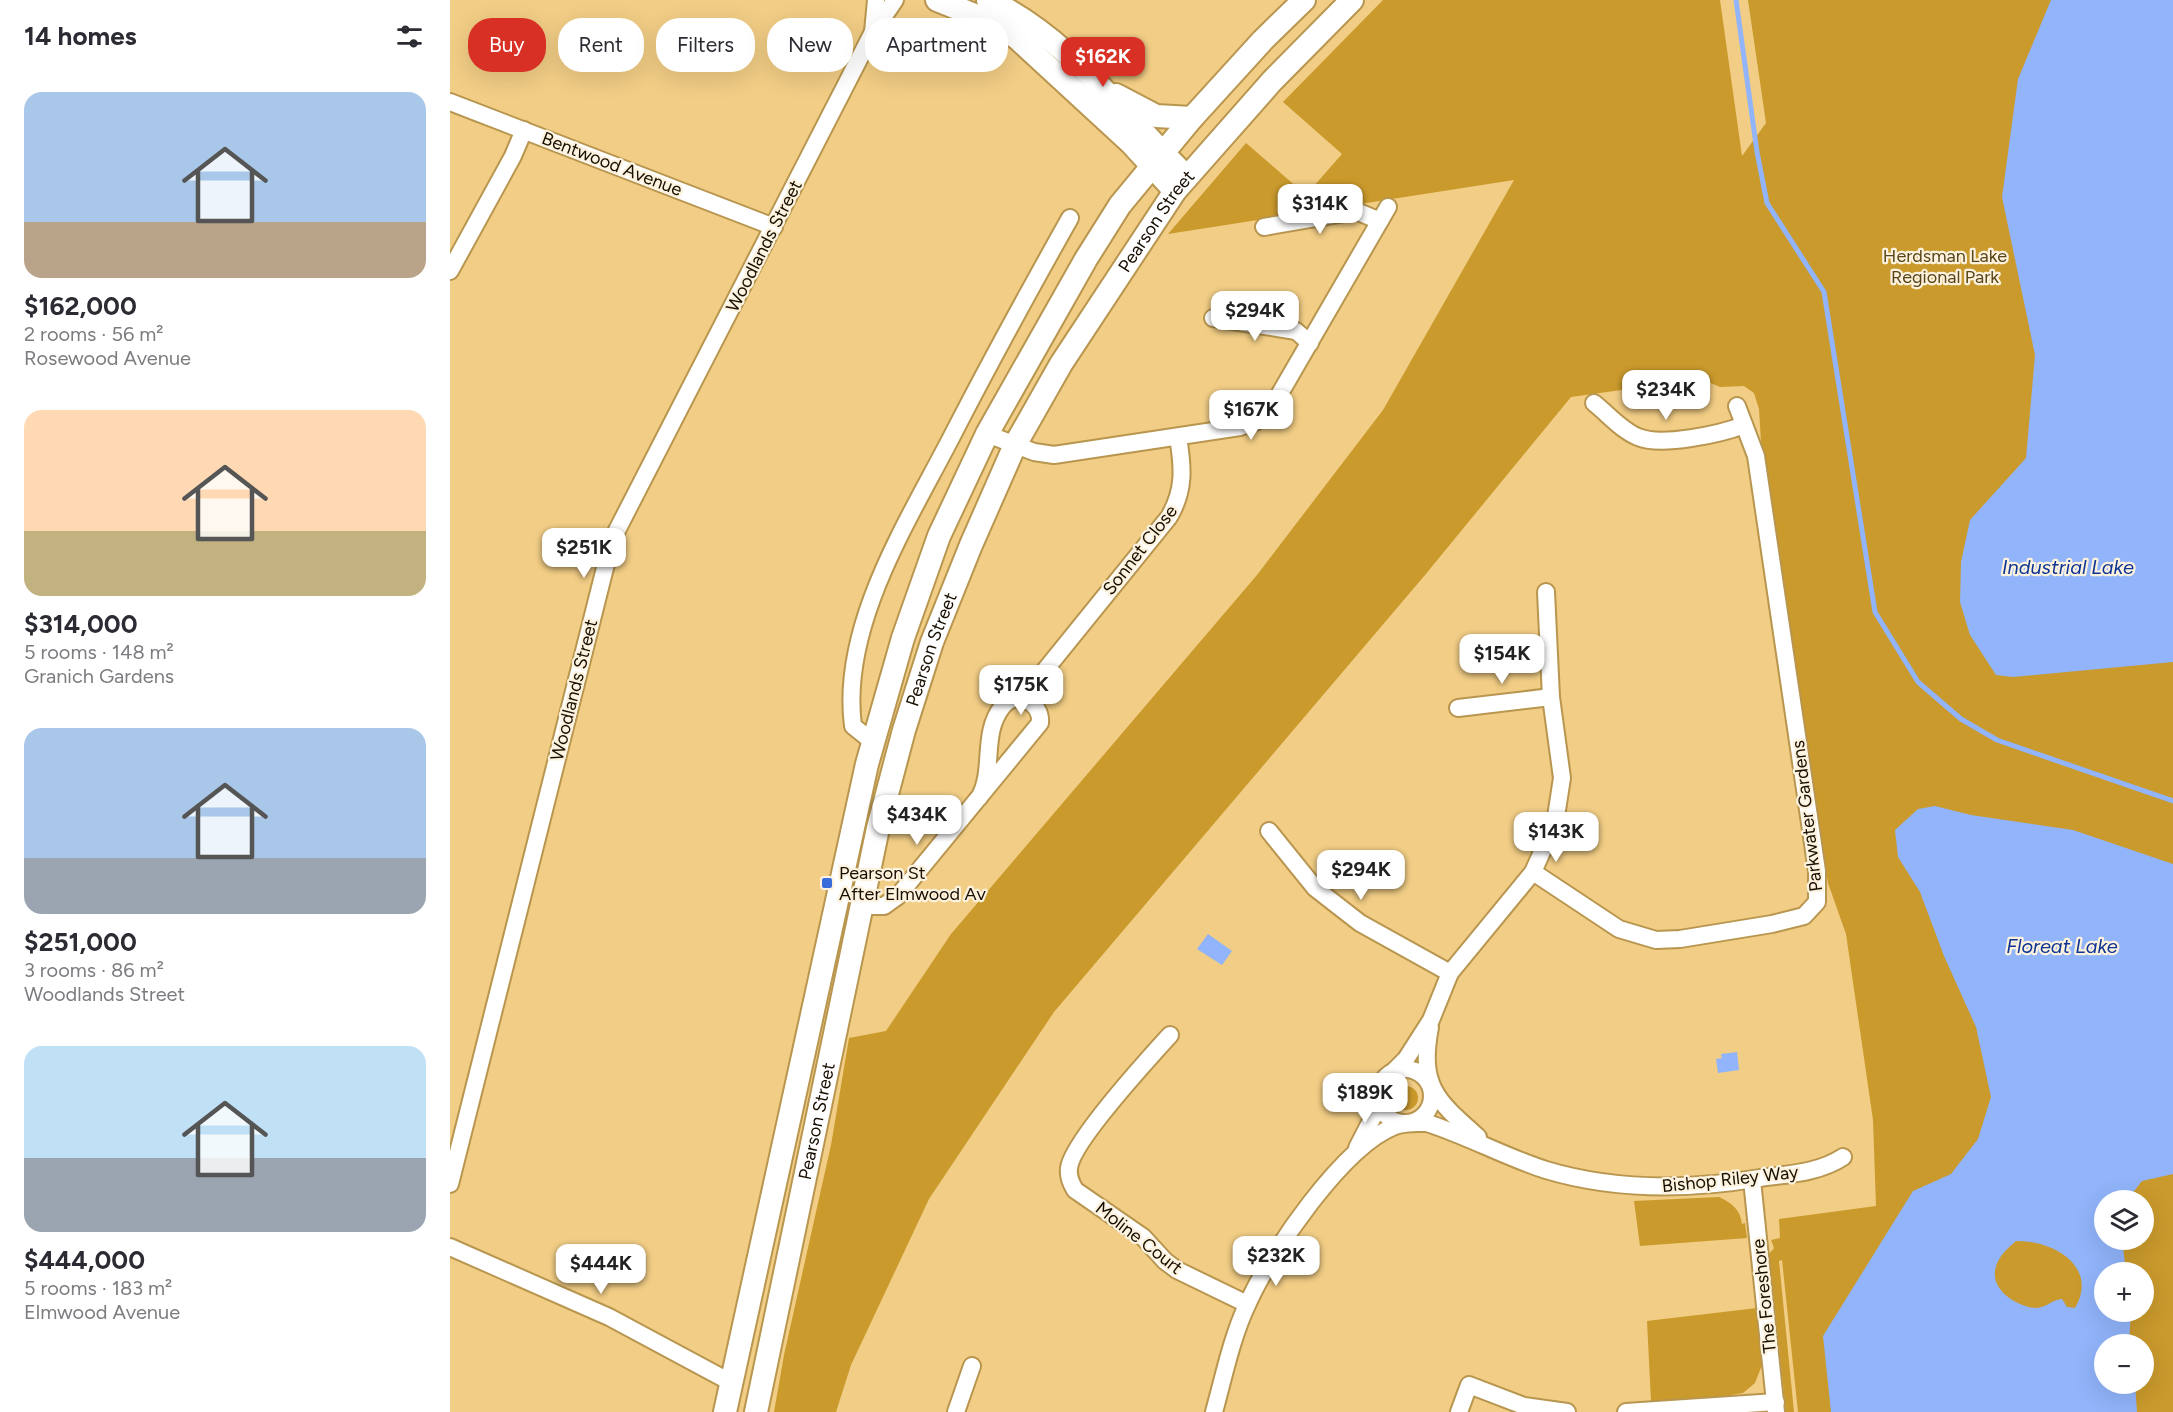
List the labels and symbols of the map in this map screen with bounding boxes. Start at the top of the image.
pin: $162K [1061,37,1145,88]
street label: Bentwood Avenue [539,127,685,201]
street label: Pearson Street [1114,166,1199,276]
street label: Woodlands Street [721,176,807,316]
pin: $314K [1278,184,1362,235]
park label: Herdsman Lake Regional Park [1883,245,2007,288]
pin: $294K [1213,291,1297,342]
pin: $234K [1624,370,1708,421]
pin: $167K [1209,390,1293,441]
street label: Sonnet Close [1098,500,1182,599]
pin: $251K [542,528,626,579]
water label: Industrial Lake [2002,555,2134,579]
street label: Pearson Street [901,589,962,709]
street label: Woodlands Street [546,617,602,763]
pin: $154K [1460,634,1544,685]
pin: $175K [979,665,1063,716]
street label: Parkwater Gardens [1787,739,1827,893]
pin: $434K [875,795,959,846]
pin: $143K [1514,812,1598,863]
pin: $294K [1319,850,1403,901]
place label: Pearson St After Elmwood Av [839,862,986,905]
marker: Pearson St After Elmwood Av [820,876,834,890]
water label: Floreat Lake [2006,934,2118,958]
street label: Pearson Street [794,1061,840,1182]
pin: $189K [1323,1073,1407,1124]
street label: Bishop Riley Way [1661,1161,1800,1197]
street label: Moline Court [1091,1197,1187,1279]
pin: $232K [1234,1236,1318,1287]
street label: The Foreshore [1747,1237,1781,1354]
pin: $444K [559,1244,643,1295]

